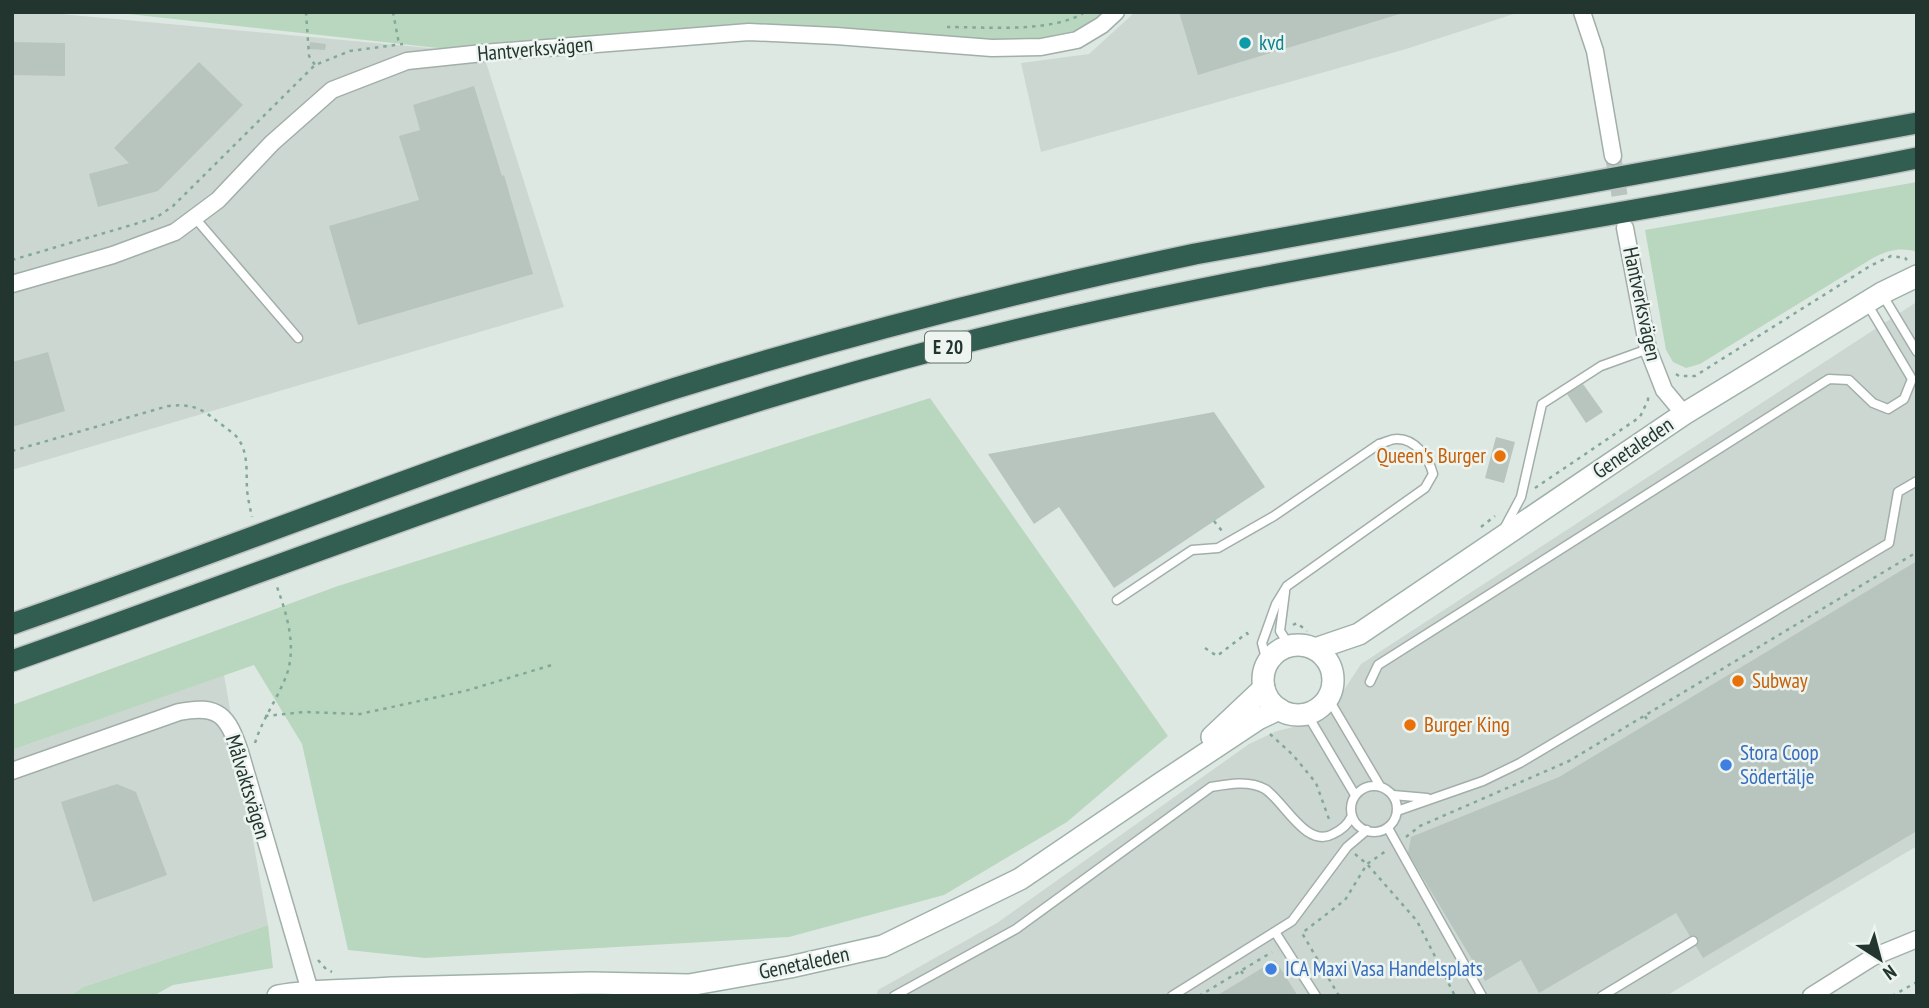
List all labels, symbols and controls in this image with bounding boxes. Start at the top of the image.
place label: kvd [1259,29,1284,56]
street label: Hantverksvägen [476,30,594,67]
marker: kvd [1237,35,1253,51]
street label: Hantverksvägen [1617,244,1668,363]
road number: E 20 [925,332,971,362]
street label: Genetaleden [1587,411,1678,484]
place label: Queen's Burger [1376,442,1486,469]
marker: Queen's Burger [1492,448,1508,464]
place label: Subway [1752,667,1808,694]
marker: Subway [1730,673,1746,689]
place label: Burger King [1424,711,1510,738]
marker: Burger King [1402,717,1418,733]
street label: Målvaktsvägen [220,731,277,842]
place label: Stora Coop Södertälje [1740,739,1819,790]
marker: Stora Coop Södertälje [1718,757,1734,773]
north arrow [1845,924,1915,994]
street label: Genetaleden [756,940,852,985]
place label: ICA Maxi Vasa Handelsplats [1285,955,1483,982]
text: N [1879,960,1901,985]
marker: ICA Maxi Vasa Handelsplats [1263,961,1279,977]

